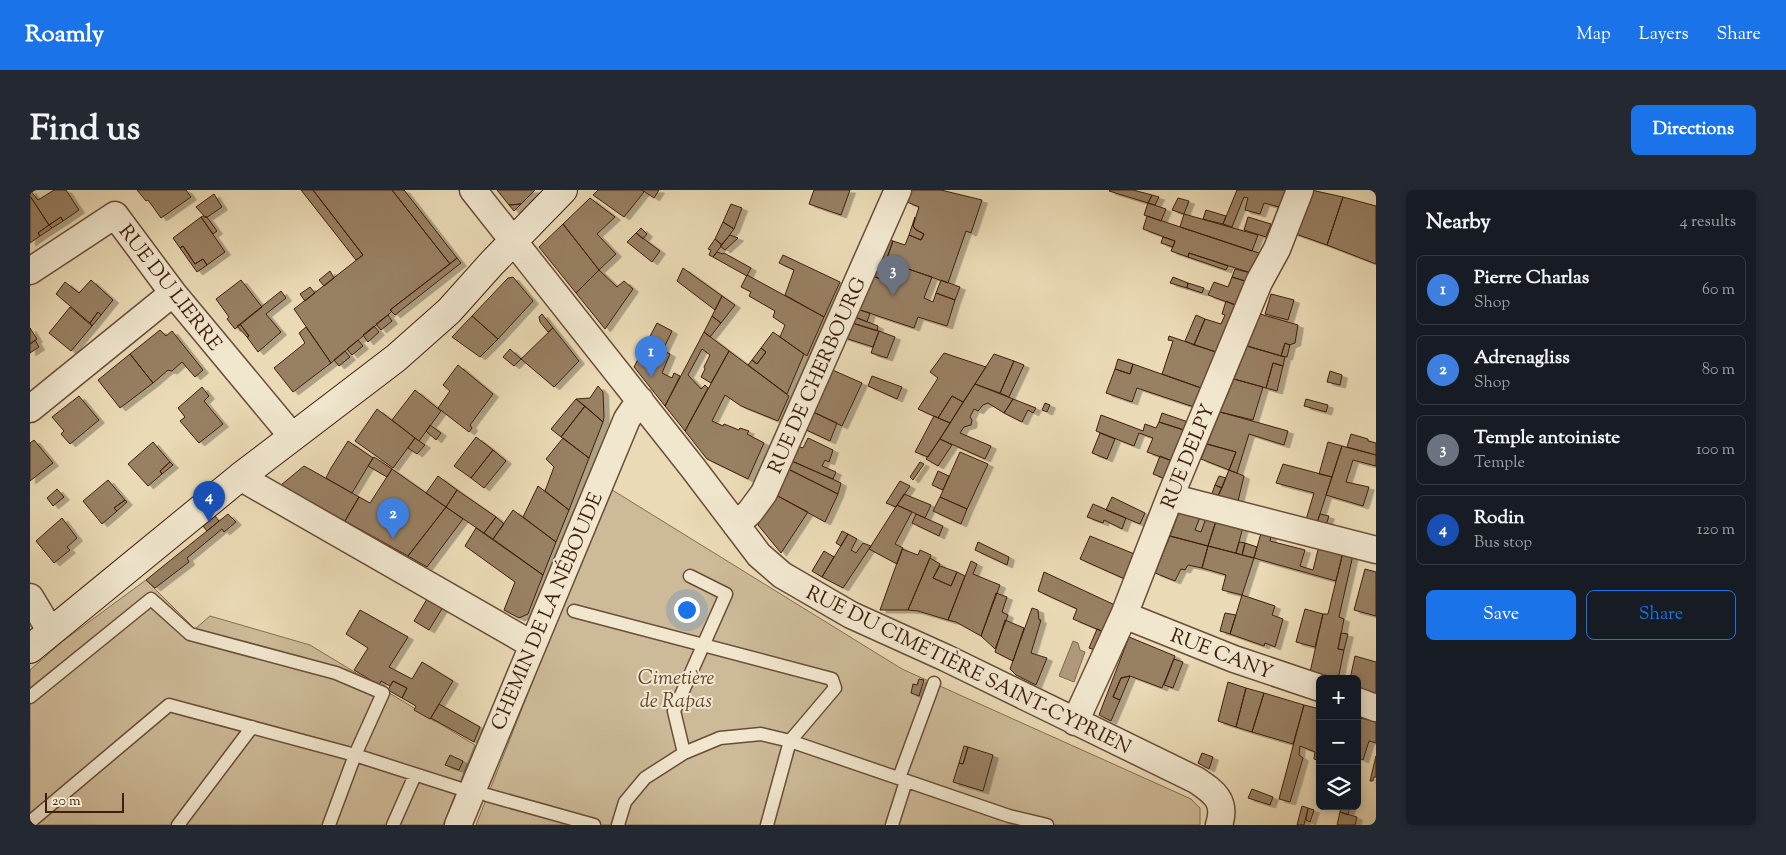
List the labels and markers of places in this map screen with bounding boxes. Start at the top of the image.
pin: 3 [877,255,909,296]
pin: 1 [635,336,667,377]
pin: 4 [193,481,225,522]
pin: 2 [377,498,409,539]

